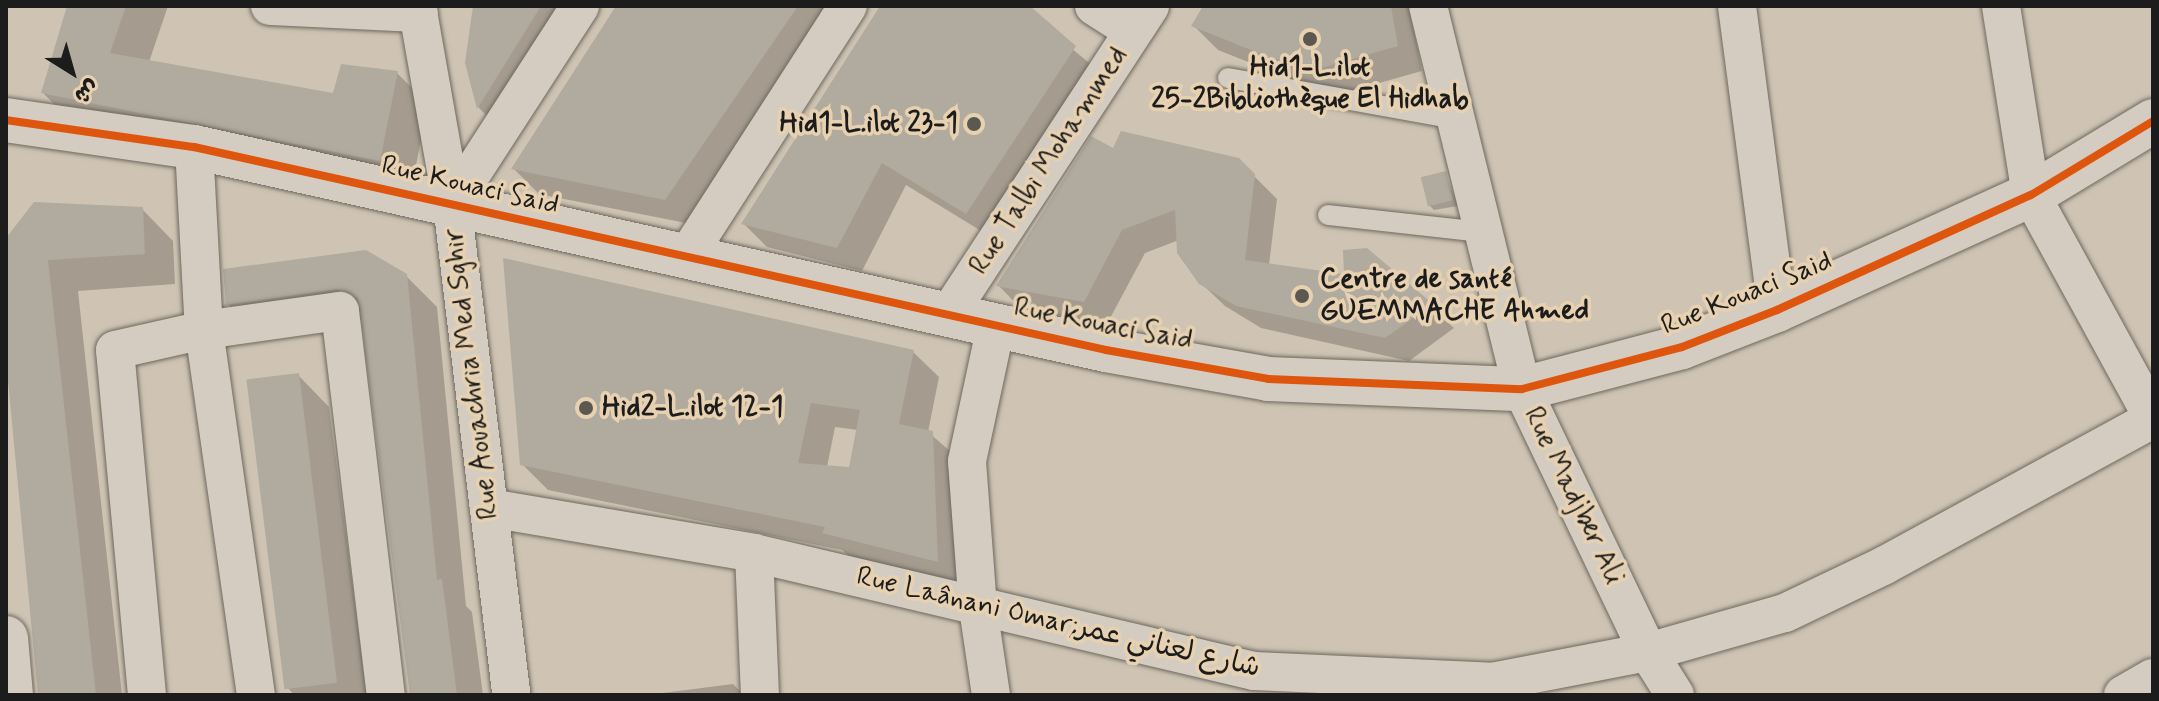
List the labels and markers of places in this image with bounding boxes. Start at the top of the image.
marker: Hid1-L.ilot 25-2Bibliothèque El Hidhab [1301,30,1319,48]
place label: Hid1-L.ilot 25-2Bibliothèque El Hidhab [1152,51,1468,117]
place label: Hid1-L.ilot 23-1 [780,107,958,141]
marker: Hid1-L.ilot 23-1 [965,115,983,133]
place label: Centre de santé GUEMMACHE Ahmed [1320,263,1589,329]
marker: Centre de santé GUEMMACHE Ahmed [1291,285,1313,307]
place label: Hid2-L.ilot 12-1 [602,391,783,425]
marker: Hid2-L.ilot 12-1 [577,399,595,417]

